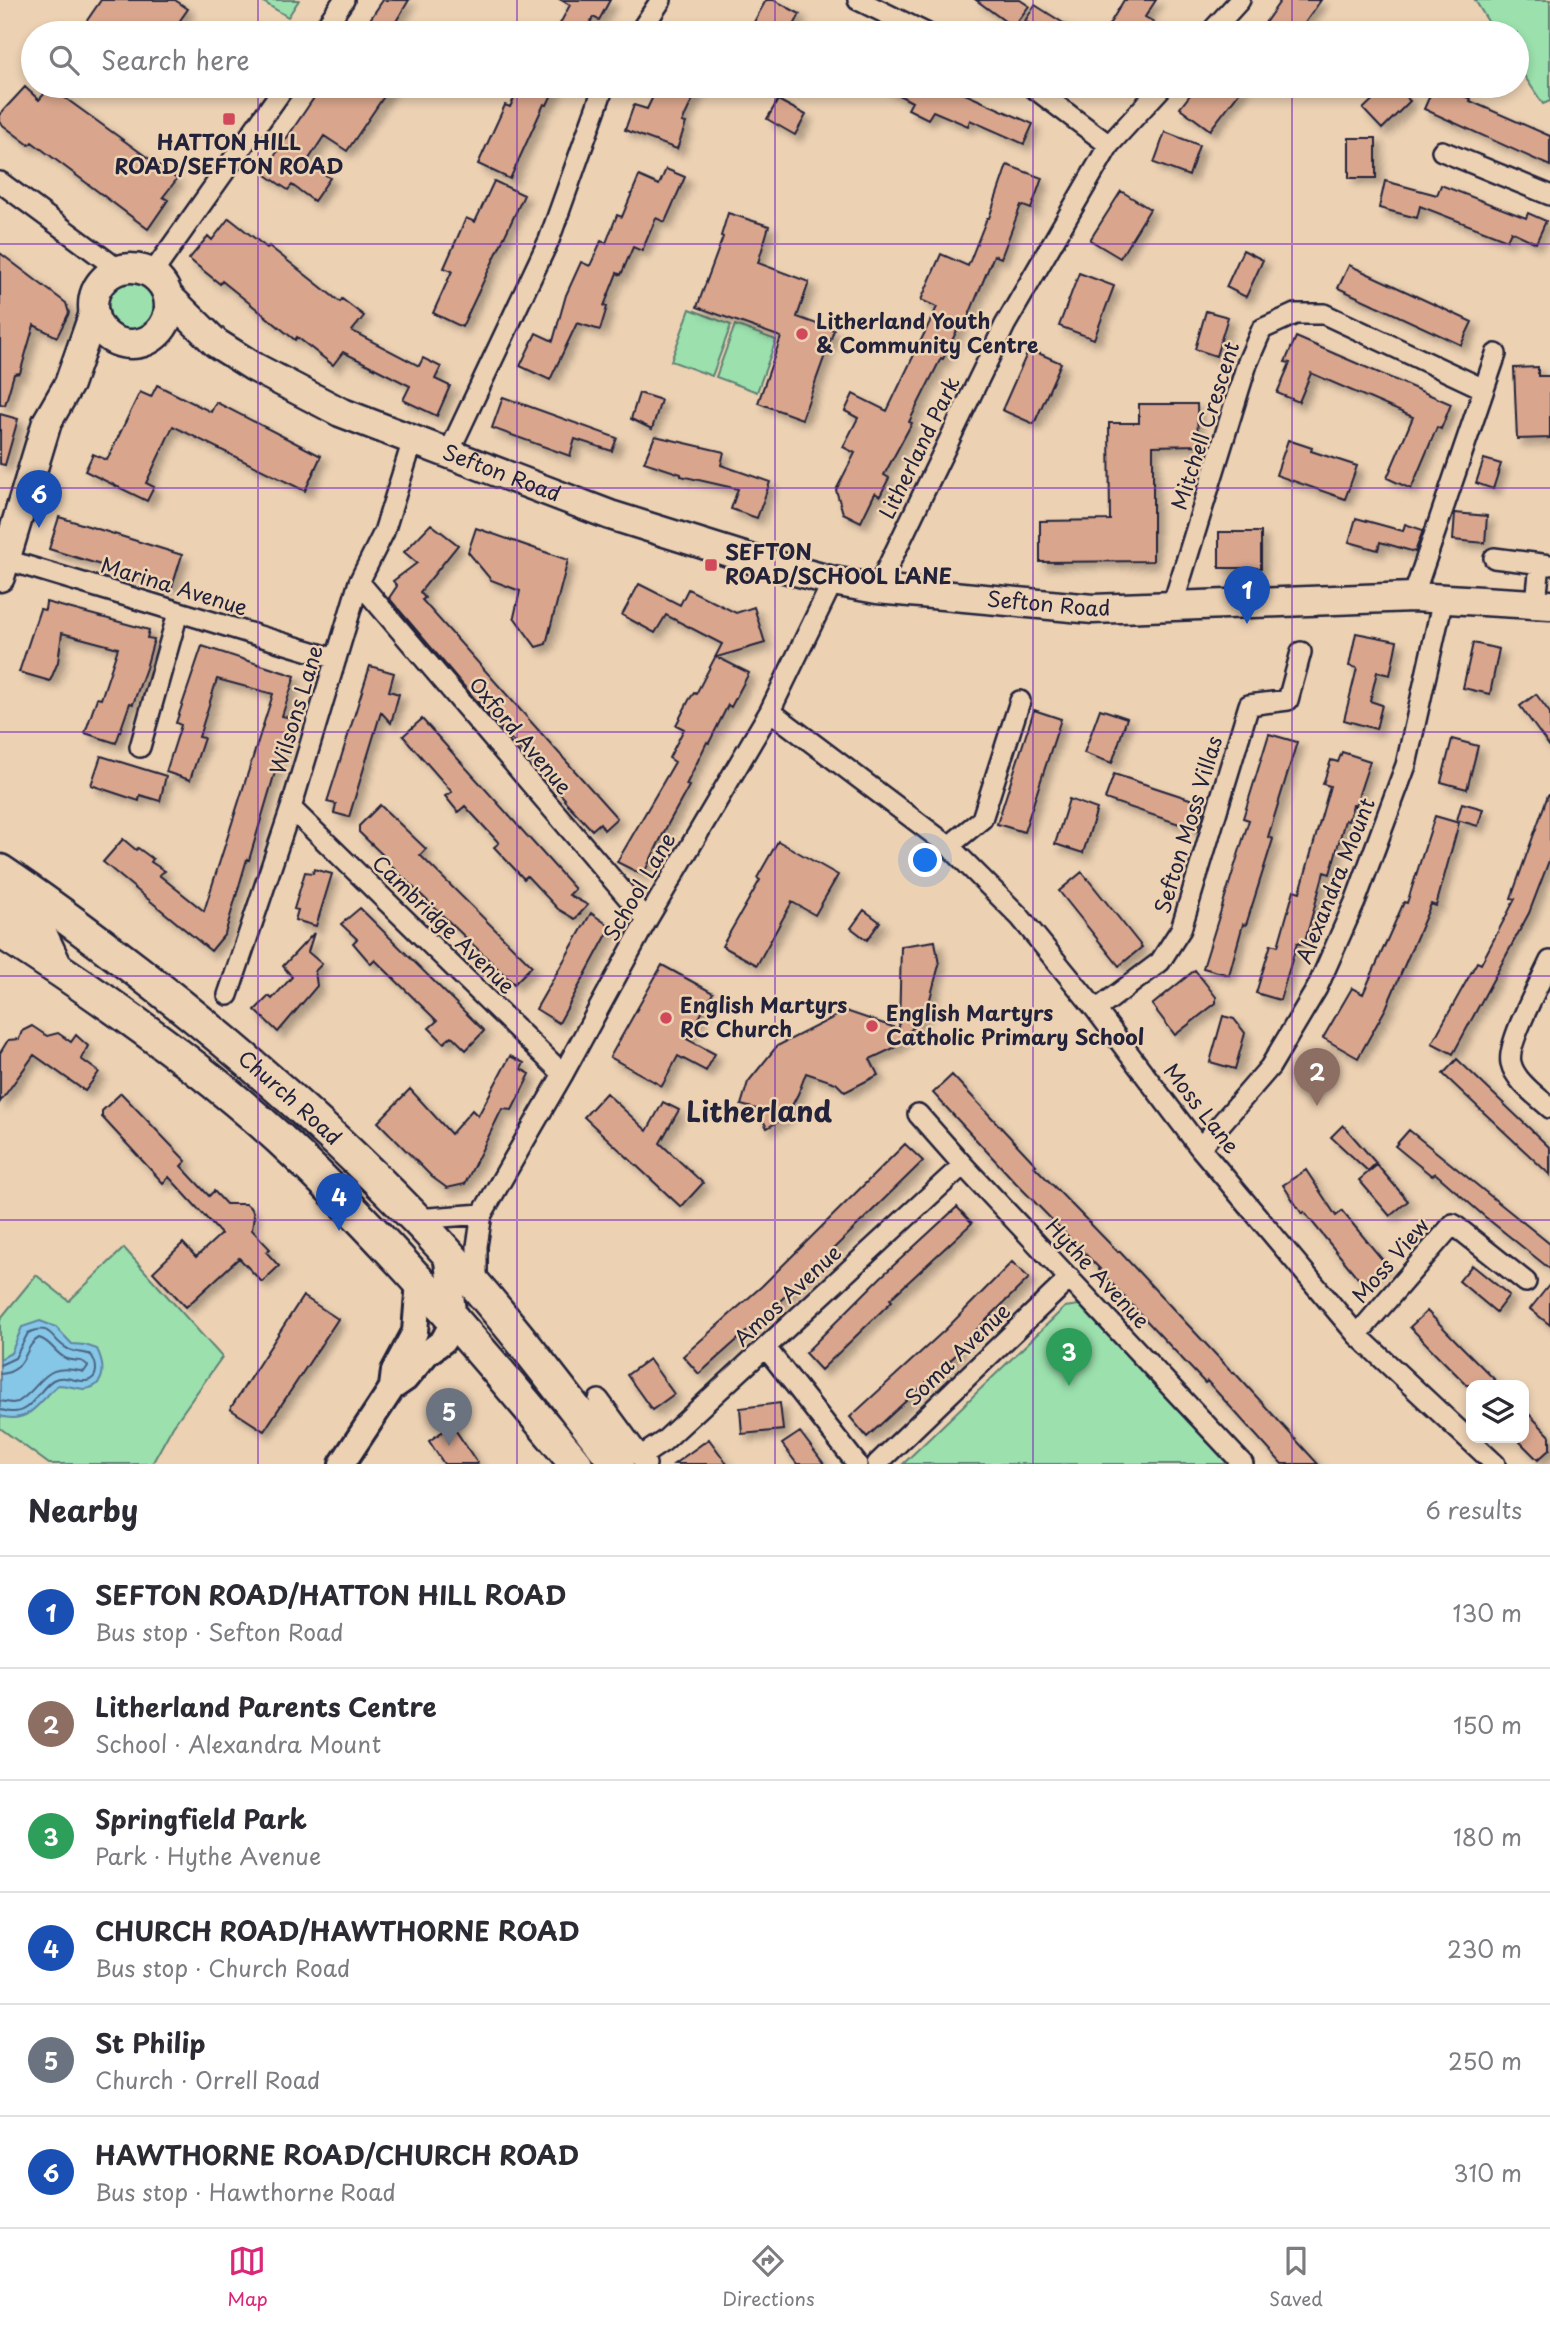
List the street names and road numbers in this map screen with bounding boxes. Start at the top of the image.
street label: Mitchell Crescent [1162,337,1246,514]
street label: Litherland Park [870,370,967,524]
street label: Sefton Road [439,435,566,509]
street label: Marina Avenue [97,548,252,623]
street label: Sefton Road [986,581,1111,623]
street label: Wilsons Lane [260,641,330,778]
street label: Oxford Avenue [462,669,581,801]
street label: Sefton Moss Villas [1145,732,1229,917]
street label: Alexandra Mount [1286,793,1382,968]
street label: School Lane [594,826,682,946]
street label: Cambridge Avenue [366,847,523,1000]
street label: Church Road [232,1041,350,1152]
street label: Moss Lane [1157,1056,1248,1160]
street label: Hythe Avenue [1039,1210,1158,1335]
street label: Moss View [1343,1210,1436,1309]
street label: Amos Avenue [726,1236,848,1353]
street label: Soma Avenue [897,1295,1017,1412]

